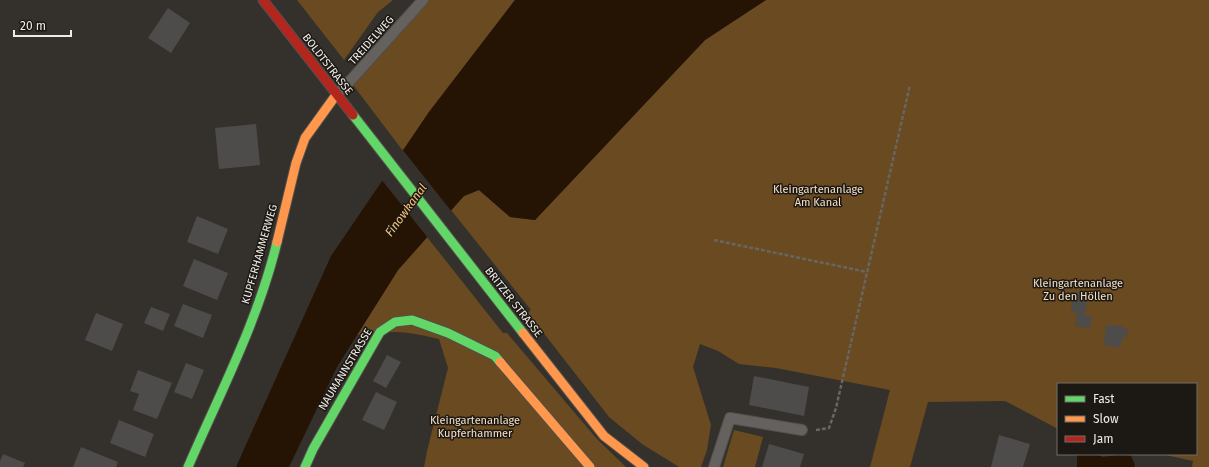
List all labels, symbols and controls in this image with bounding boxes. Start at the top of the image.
scale bar [14,12,71,38]
street label: TREIDELWEG [346,13,397,67]
text: 20 m [20,19,46,33]
street label: BOLDTSTRASSE [300,31,356,98]
water label: Finowkanal [382,181,430,239]
park label: Kleingartenanlage Am Kanal [773,183,863,209]
street label: KUPFERHAMMERWEG [239,203,280,306]
street label: BRITZER STRASSE [482,265,545,340]
park label: Kleingartenanlage Zu den Höllen [1033,277,1123,303]
street label: NAUMANNSTRASSE [316,326,375,412]
legend [1057,383,1197,455]
text: Fast [1093,392,1115,406]
text: Slow [1093,412,1119,426]
park label: Kleingartenanlage Kupferhammer [430,414,520,440]
text: Jam [1093,432,1113,446]

